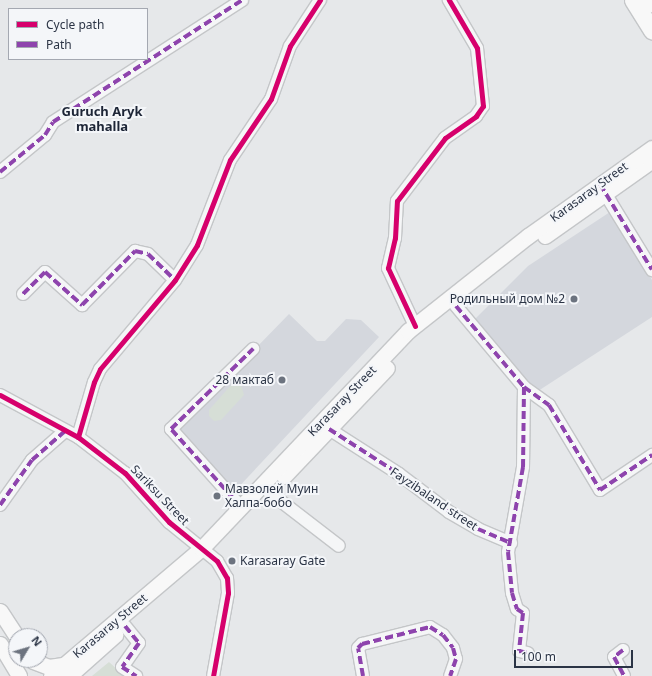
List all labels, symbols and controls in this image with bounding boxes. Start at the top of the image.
legend [8,8,148,60]
text: Cycle path [46,16,104,33]
text: Path [46,36,72,53]
district label: Guruch Aryk mahalla [62,104,142,135]
street label: Karasaray Street [547,159,631,225]
place label: Родильный дом №2 [450,292,565,306]
marker: Родильный дом №2 [568,293,580,305]
street label: Karasaray Street [305,363,379,439]
place label: 28 мактаб [215,373,274,387]
marker: 28 мактаб [277,375,287,385]
street label: Sariksu Street [128,462,192,528]
street label: Fayzibaland street [388,464,480,534]
place label: Мавзолей Муин Халпа-бобо [225,482,318,510]
marker: Мавзолей Муин Халпа-бобо [212,491,222,501]
place label: Karasaray Gate [240,554,325,568]
marker: Karasaray Gate [227,556,237,566]
street label: Karasaray Street [70,591,150,661]
north arrow [8,628,48,668]
text: N [28,633,46,649]
scale bar [516,642,635,668]
text: 100 m [521,648,556,665]

